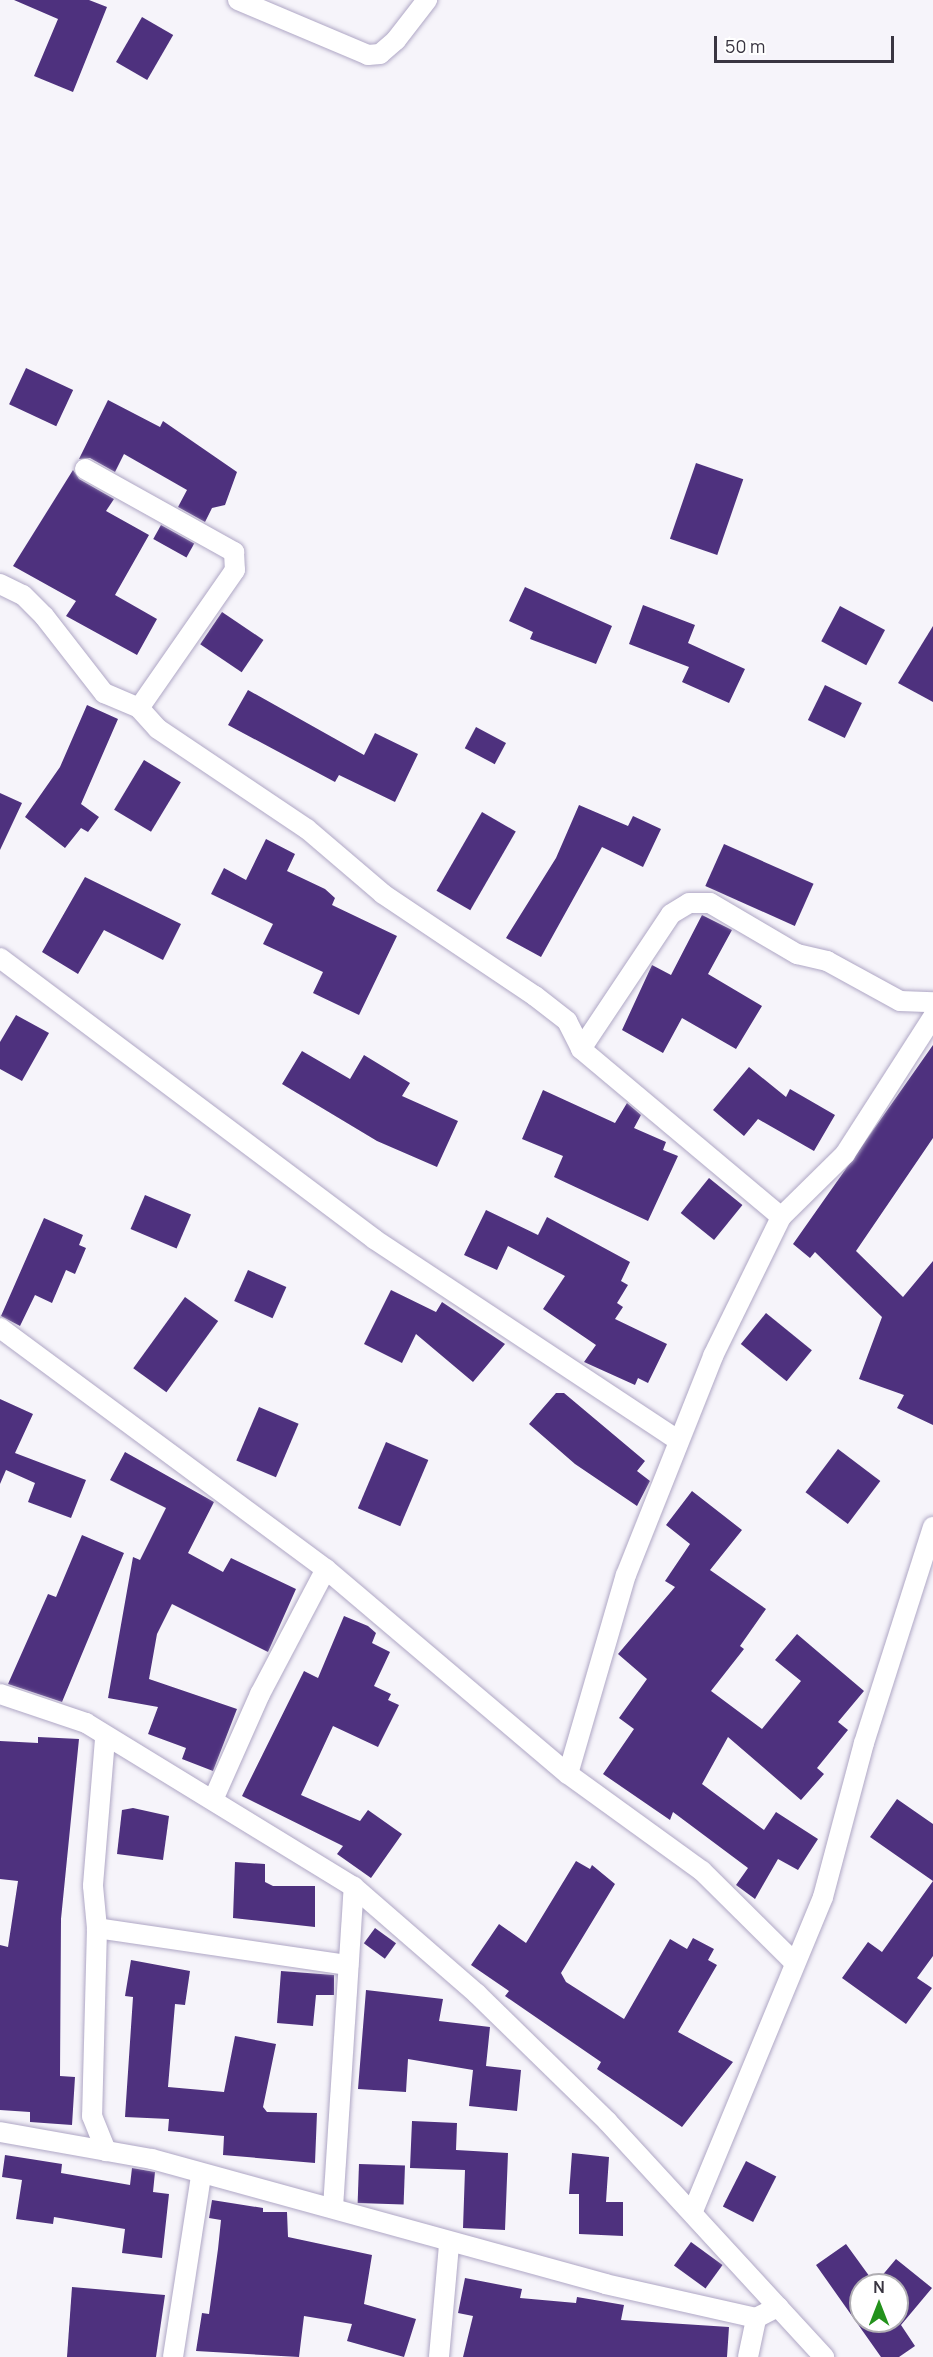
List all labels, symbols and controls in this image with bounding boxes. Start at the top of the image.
scale bar [717,24,897,62]
text: 50 m [725,34,765,58]
north arrow [849,2273,909,2333]
text: N [873,2276,885,2298]

